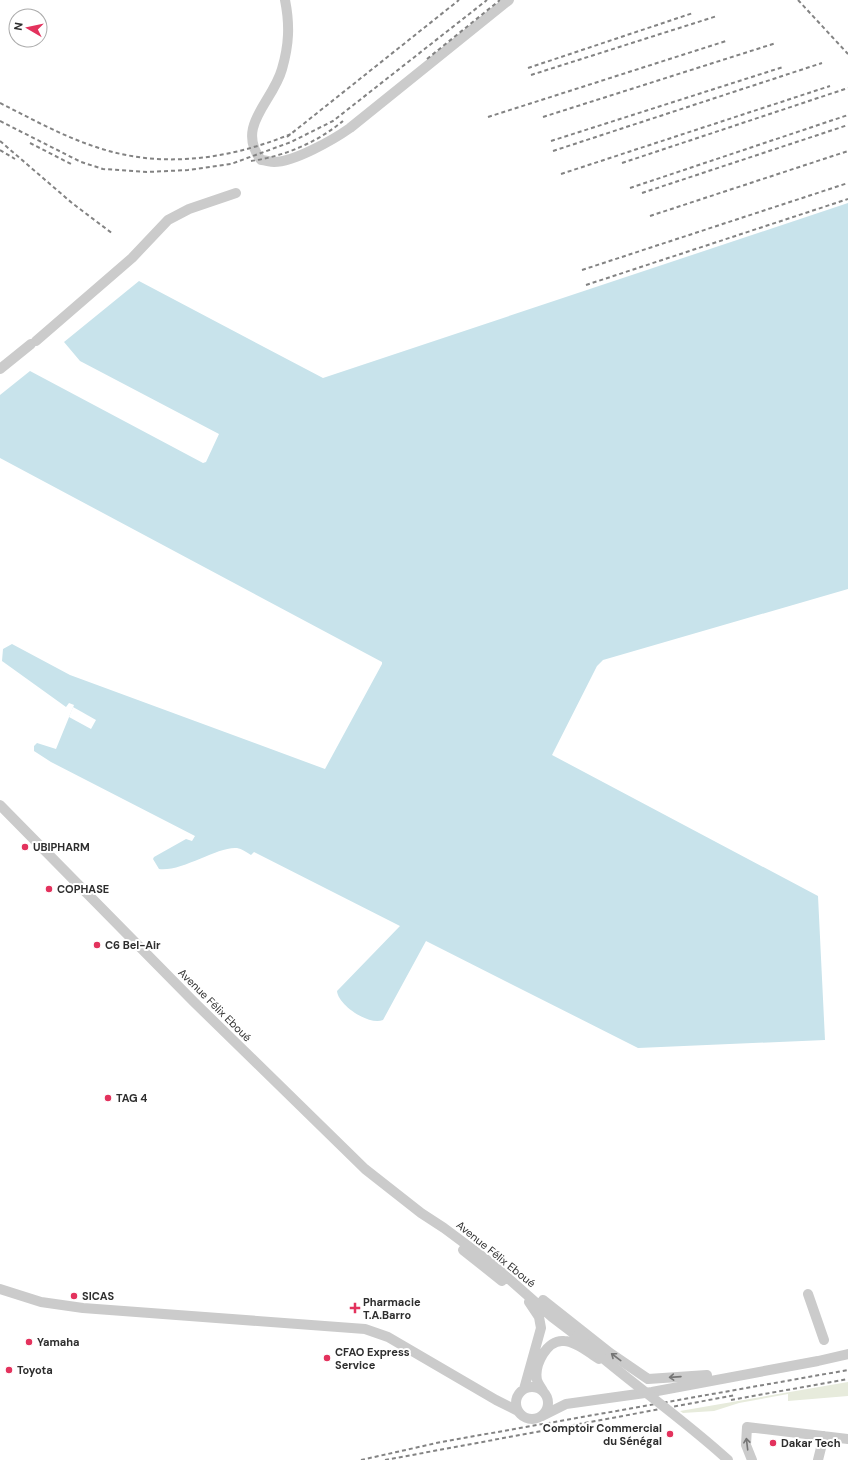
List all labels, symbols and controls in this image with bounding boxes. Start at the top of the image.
north arrow [8,8,48,48]
text: N [11,21,26,31]
place label: UBIPHARM [33,840,90,854]
marker: UBIPHARM [20,842,30,852]
place label: COPHASE [57,882,109,896]
marker: COPHASE [44,884,54,894]
place label: C6 Bel-Air [105,938,161,952]
marker: C6 Bel-Air [92,940,102,950]
street label: Avenue Félix Eboué [175,965,255,1045]
place label: TAG 4 [116,1091,147,1105]
marker: TAG 4 [103,1093,113,1103]
street label: Avenue Félix Eboué [454,1218,538,1290]
place label: SICAS [82,1289,114,1303]
marker: SICAS [69,1291,79,1301]
place label: Pharmacie T.A.Barro [363,1295,421,1322]
marker: Pharmacie T.A.Barro [350,1303,360,1313]
place label: Yamaha [37,1335,80,1349]
marker: Yamaha [24,1337,34,1347]
place label: CFAO Express Service [335,1345,410,1372]
marker: CFAO Express Service [322,1353,332,1363]
one-way arrow [610,1353,621,1361]
place label: Toyota [17,1363,53,1377]
marker: Toyota [4,1365,14,1375]
one-way arrow [669,1374,682,1381]
place label: Comptoir Commercial du Sénégal [543,1421,662,1448]
marker: Comptoir Commercial du Sénégal [665,1429,675,1439]
place label: Dakar Tech [781,1436,841,1450]
one-way arrow [743,1438,751,1451]
marker: Dakar Tech [768,1438,778,1448]

